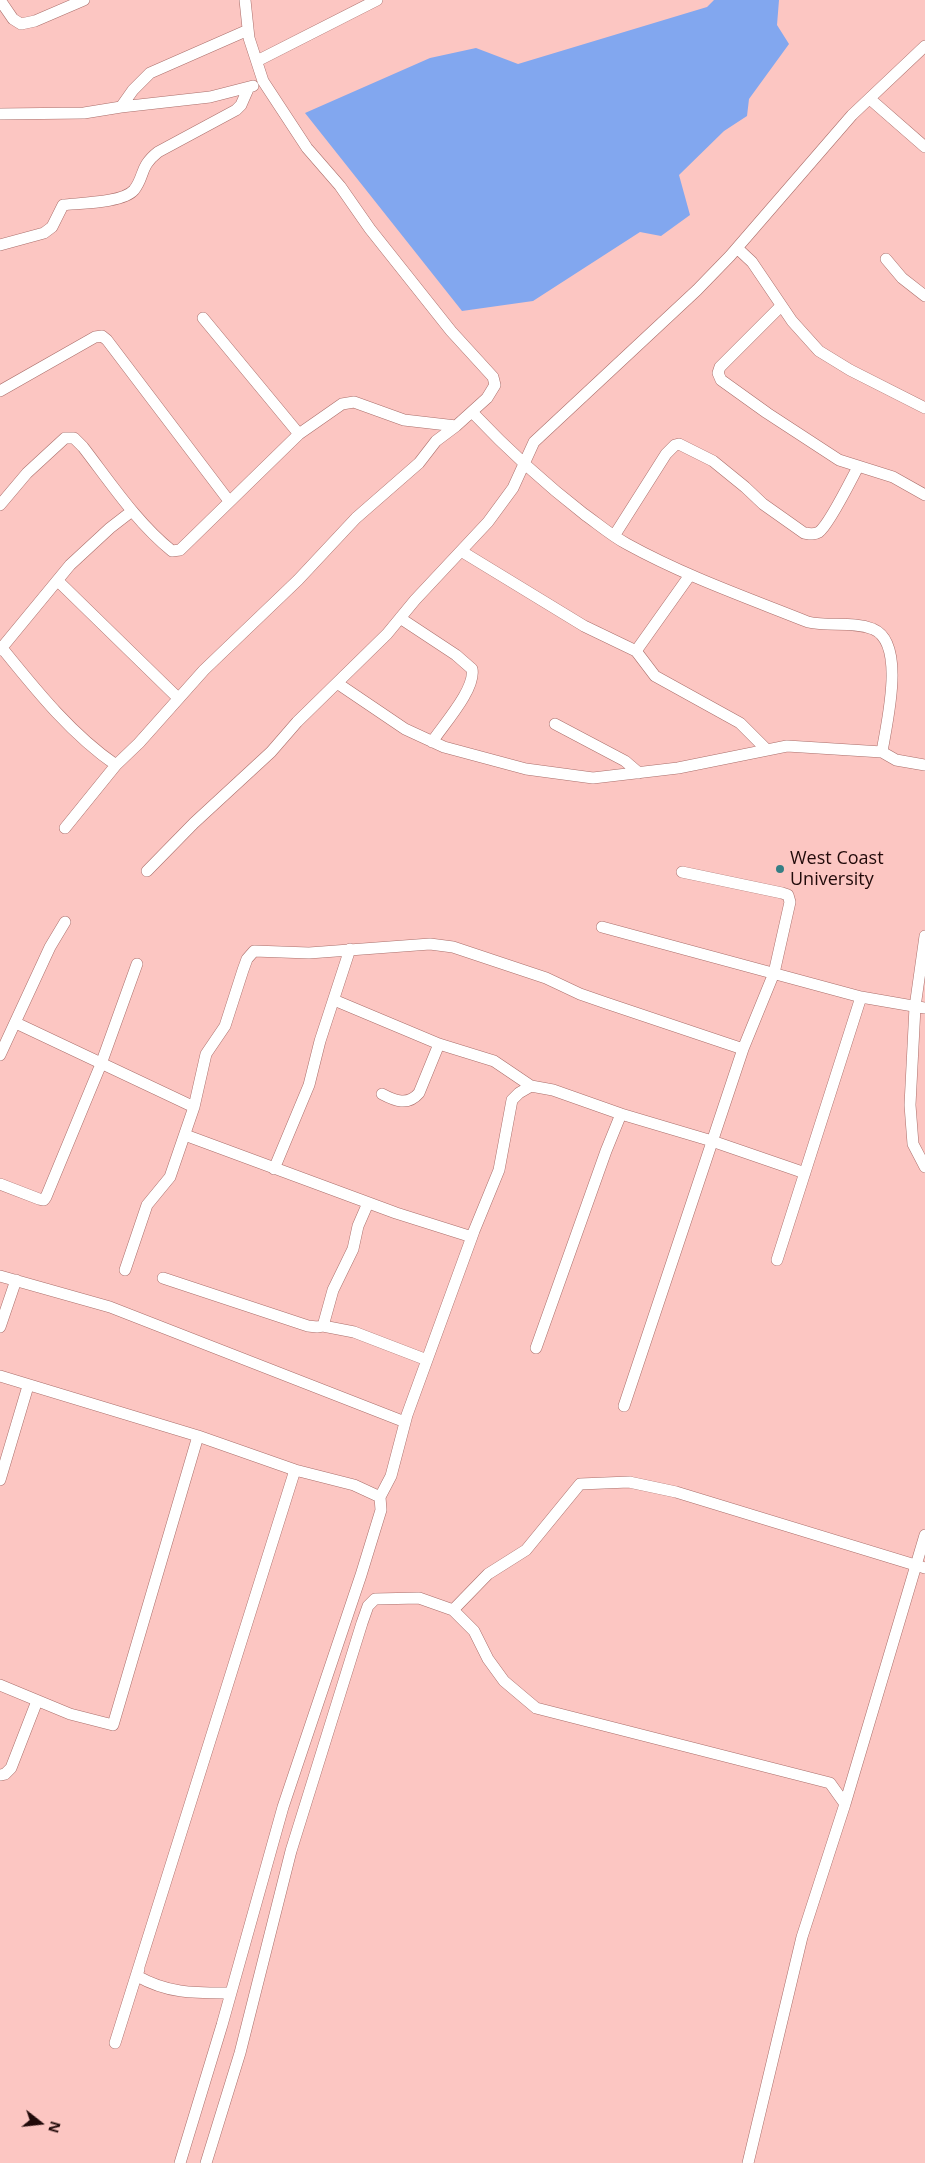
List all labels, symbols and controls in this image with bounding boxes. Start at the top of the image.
place label: West Coast University [790,848,884,891]
marker: West Coast University [774,863,786,875]
north arrow [15,2098,65,2148]
text: N [44,2119,66,2135]

